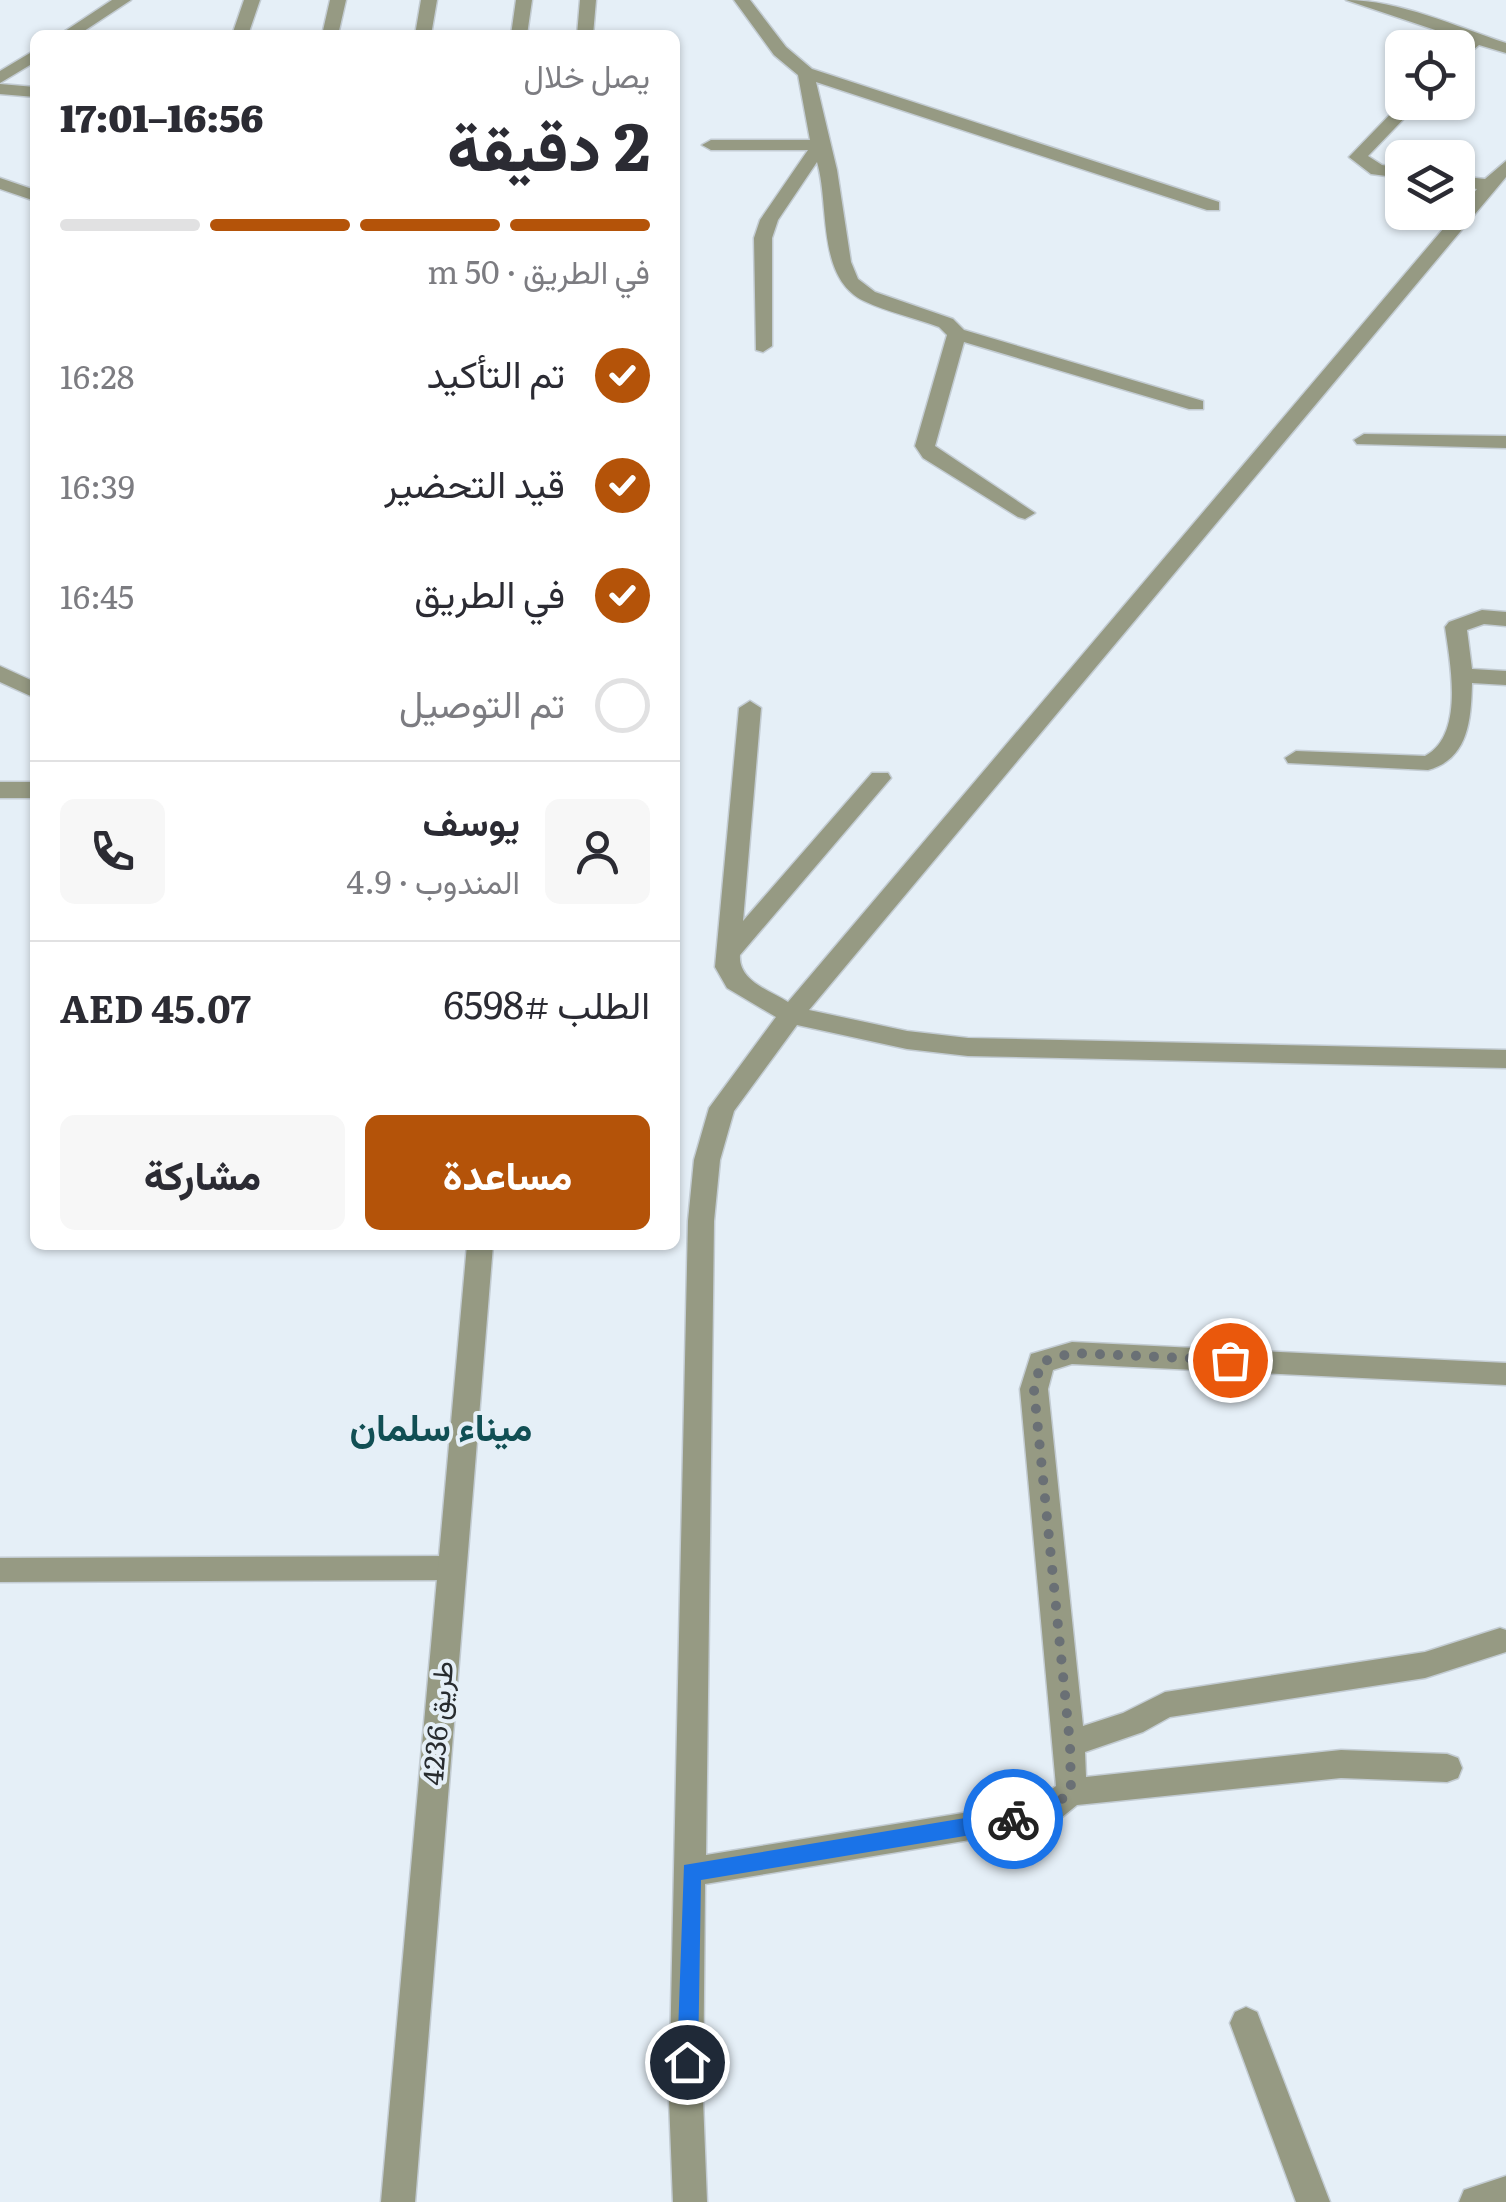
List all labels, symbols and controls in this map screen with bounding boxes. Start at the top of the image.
map controls [1385,30,1475,230]
button: locate [1385,30,1475,120]
text: يصل خلال [523,50,650,98]
text: 16:56–17:01 [60,87,264,144]
text: 2 دقيقة [447,94,650,191]
button: layers [1385,140,1475,230]
text: في الطريق · 50 m [427,246,650,294]
text: تم التأكيد [427,343,565,400]
icon: check [595,348,650,403]
text: 16:28 [60,351,134,399]
text: قيد التحضير [384,453,565,510]
icon: check [595,458,650,513]
text: 16:39 [60,461,135,509]
text: في الطريق [414,563,565,620]
icon: check [595,568,650,623]
text: 16:45 [60,571,134,619]
text: تم التوصيل [399,673,565,730]
text: يوسف [423,791,520,848]
button: phone [60,799,165,904]
button: person [545,799,650,904]
text: المندوب · 4.9 [347,856,520,904]
text: الطلب #6598 [443,974,650,1031]
text: AED 45.07 [60,978,251,1035]
button: مشاركة [60,1115,345,1230]
button: مساعدة [365,1115,650,1230]
pin [1188,1318,1273,1403]
icon: bag [1203,1333,1258,1388]
district label: ميناء سلمان [350,1396,532,1453]
street label: طريق 4236 [410,1659,462,1787]
courier [963,1769,1063,1869]
icon: bike [986,1792,1041,1847]
pin [645,2020,730,2105]
icon: home [660,2035,715,2090]

